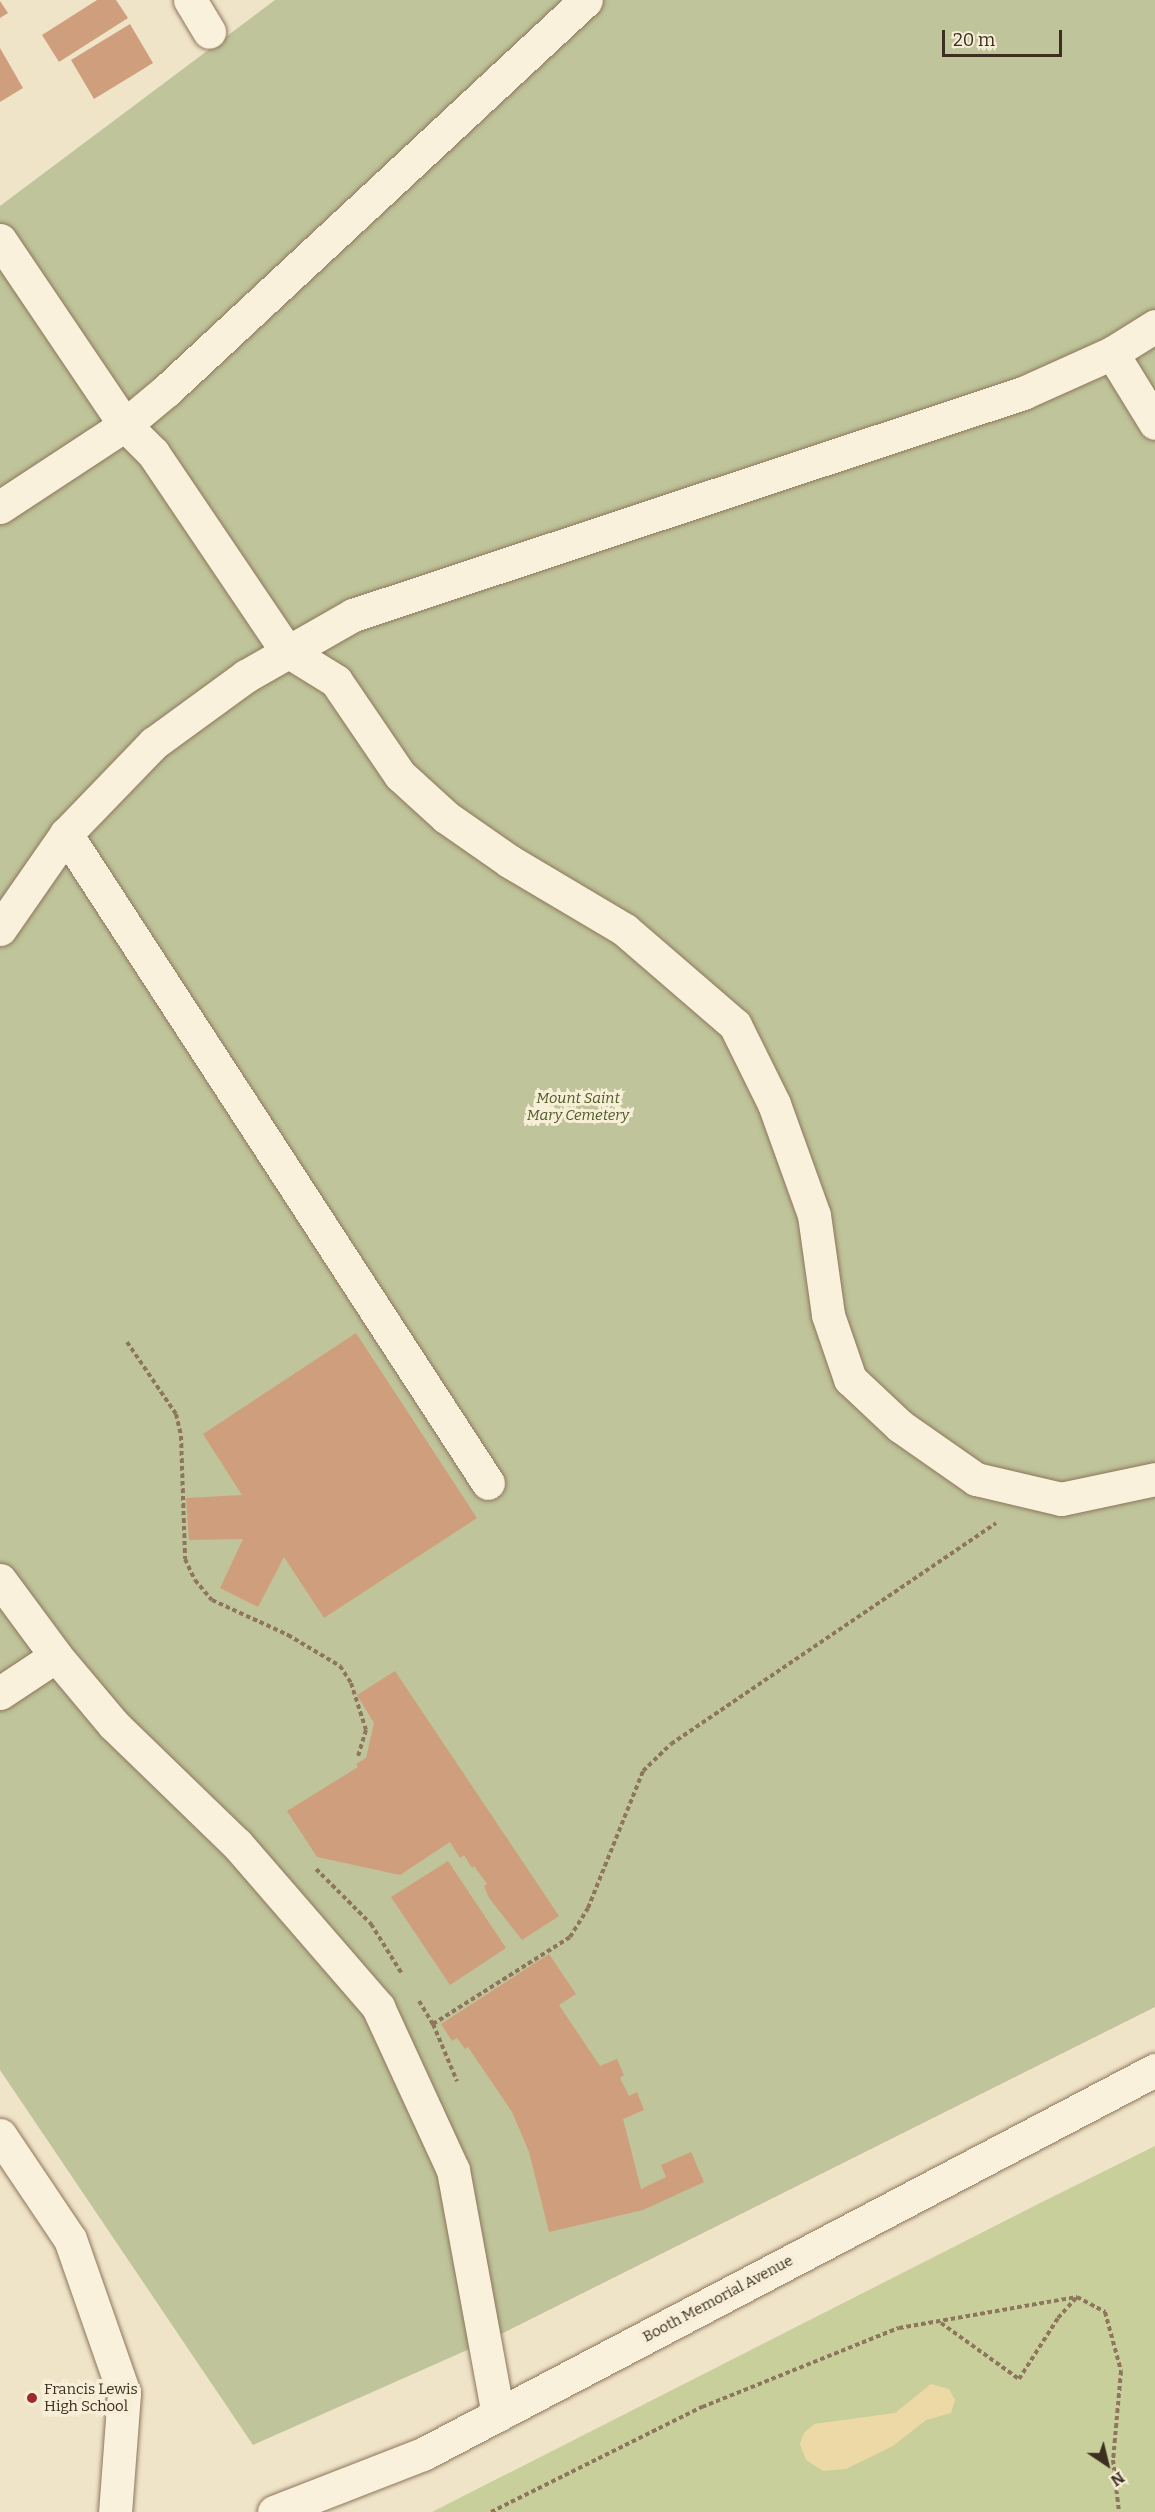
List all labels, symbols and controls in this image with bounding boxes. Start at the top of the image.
scale bar [945,18,1065,56]
text: 20 m [953,29,995,51]
park label: Mount Saint Mary Cemetery [527,1089,629,1124]
street label: Booth Memorial Avenue [640,2252,796,2346]
place label: Francis Lewis High School [44,2380,138,2415]
marker: Francis Lewis High School [25,2391,39,2405]
north arrow [1077,2434,1137,2494]
text: N [1107,2468,1128,2490]

